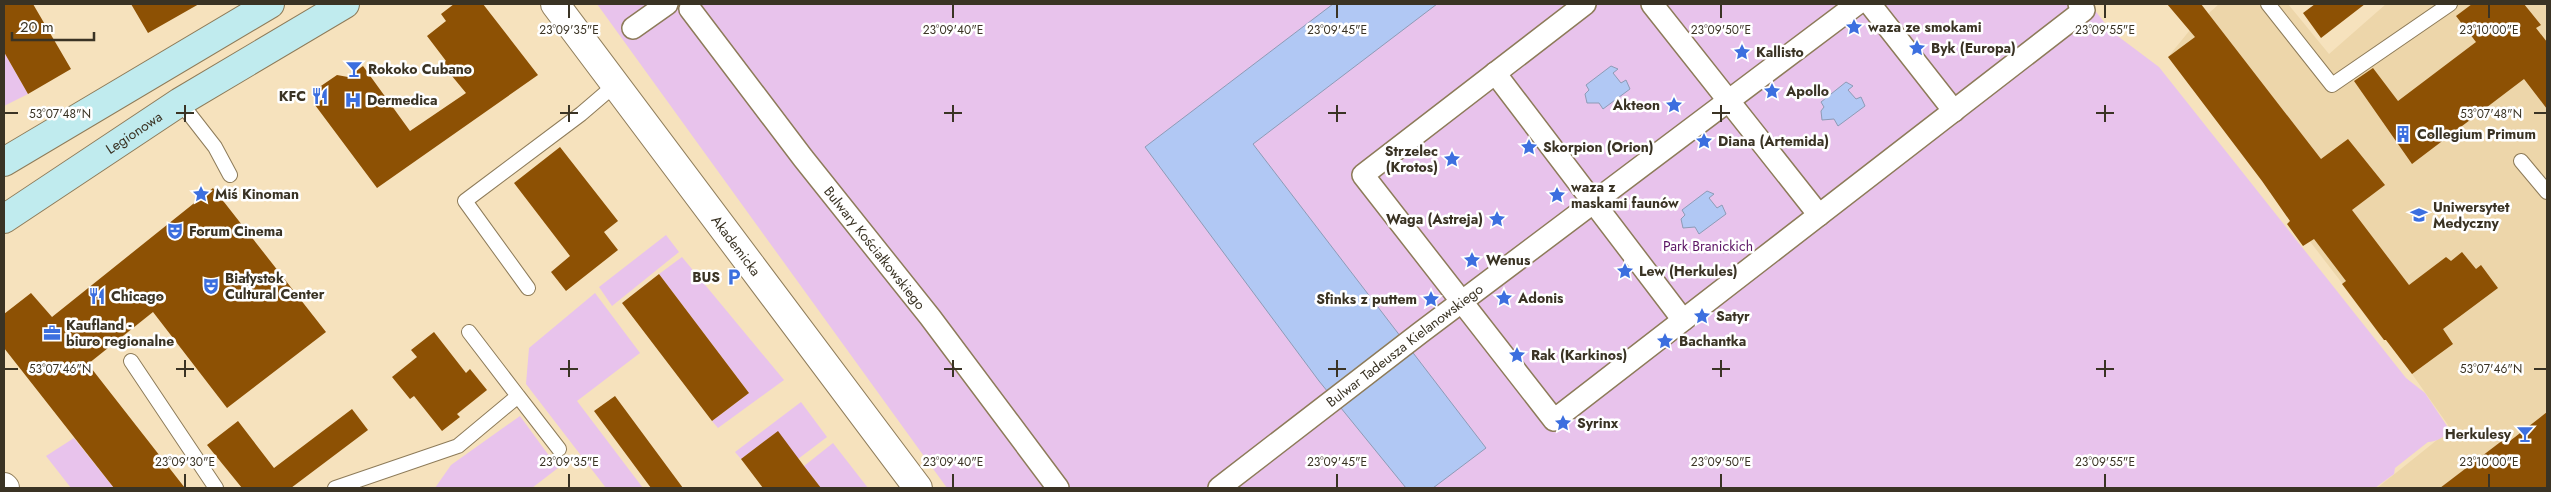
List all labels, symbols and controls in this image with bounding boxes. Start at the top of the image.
scale bar [12,10,95,42]
text: 20 m [20,16,54,38]
place icon: waza ze smokami [1844,17,1864,37]
place label: waza ze smokami [1867,17,1982,37]
text: 23°09'35"E [539,21,599,39]
text: 23°09'40"E [923,21,983,39]
text: 23°09'45"E [1307,21,1367,39]
text: 23°09'50"E [1691,21,1751,39]
text: 23°09'55"E [2075,21,2135,39]
text: 23°10'00"E [2459,21,2519,39]
place icon: Byk (Europa) [1907,38,1927,58]
place label: Byk (Europa) [1931,38,2016,58]
place icon: Kallisto [1732,42,1752,62]
place label: Kallisto [1756,42,1804,62]
bar icon: Rokoko Cubano [344,59,364,79]
place label: Rokoko Cubano [368,59,472,79]
place icon: Apollo [1762,81,1782,101]
place label: Apollo [1785,81,1829,101]
place label: KFC [279,86,306,106]
restaurant icon: KFC [310,86,330,106]
hospital icon: Dermedica [343,90,363,110]
place label: Dermedica [367,90,438,110]
place label: Akteon [1612,95,1660,115]
place icon: Akteon [1664,95,1684,115]
text: 53°07'48"N [29,105,91,123]
text: 53°07'48"N [2460,105,2522,123]
street label: Legionowa [102,107,166,159]
building icon: Collegium Primum [2393,124,2413,144]
place label: Collegium Primum [2417,124,2536,144]
place icon: Diana (Artemida) [1694,131,1714,151]
place label: Diana (Artemida) [1718,131,1829,151]
place icon: Skorpion (Orion) [1519,137,1539,157]
place label: Skorpion (Orion) [1543,137,1654,157]
place label: Strzelec (Krotos) [1385,141,1438,177]
place icon: Strzelec (Krotos) [1442,149,1462,169]
place label: waza z maskami faunów [1570,177,1679,213]
street label: Bulwary Kościałkowskiego [819,182,930,314]
place icon: Miś Kinoman [191,184,211,204]
place label: Miś Kinoman [215,184,299,204]
place icon: waza z maskami faunów [1547,185,1567,205]
place label: Uniwersytet Medyczny [2433,197,2510,233]
school or university icon: Uniwersytet Medyczny [2409,205,2429,225]
place label: Waga (Astreja) [1386,209,1483,229]
place icon: Waga (Astreja) [1487,209,1507,229]
street label: Akademicka [707,211,766,280]
theatre icon: Forum Cinema [165,221,185,241]
place label: Forum Cinema [189,221,283,241]
park label: Park Branickich [1663,236,1753,256]
place icon: Wenus [1462,250,1482,270]
place label: Wenus [1486,250,1531,270]
place icon: Lew (Herkules) [1615,261,1635,281]
place label: Lew (Herkules) [1639,261,1738,281]
place label: BUS [692,267,720,287]
parking icon: BUS [724,267,744,287]
place label: Białystok Cultural Center [225,268,325,304]
theatre icon: Białystok Cultural Center [201,276,221,296]
street label: Bulwar Tadeusza Kielanowskiego [1322,279,1487,412]
restaurant icon: Chicago [87,286,107,306]
place label: Chicago [111,286,164,306]
place icon: Adonis [1494,288,1514,308]
place label: Adonis [1517,288,1564,308]
place label: Sfinks z puttem [1316,289,1417,309]
place icon: Sfinks z puttem [1421,289,1441,309]
place icon: Satyr [1692,306,1712,326]
place label: Satyr [1716,306,1750,326]
place label: Kaufland - biuro regionalne [66,315,174,351]
office icon: Kaufland - biuro regionalne [42,323,62,343]
place icon: Bachantka [1655,331,1675,351]
place label: Bachantka [1679,331,1746,351]
place icon: Rak (Karkinos) [1507,345,1527,365]
place label: Rak (Karkinos) [1531,345,1627,365]
text: 53°07'46"N [29,360,91,378]
text: 53°07'46"N [2460,360,2522,378]
place icon: Syrinx [1553,413,1573,433]
place label: Syrinx [1577,413,1619,433]
place label: Herkulesy [2445,424,2512,444]
bar icon: Herkulesy [2515,424,2535,444]
text: 23°09'30"E [155,453,215,471]
text: 23°09'35"E [539,453,599,471]
text: 23°09'40"E [923,453,983,471]
text: 23°09'45"E [1307,453,1367,471]
text: 23°09'50"E [1691,453,1751,471]
text: 23°09'55"E [2075,453,2135,471]
text: 23°10'00"E [2459,453,2519,471]

